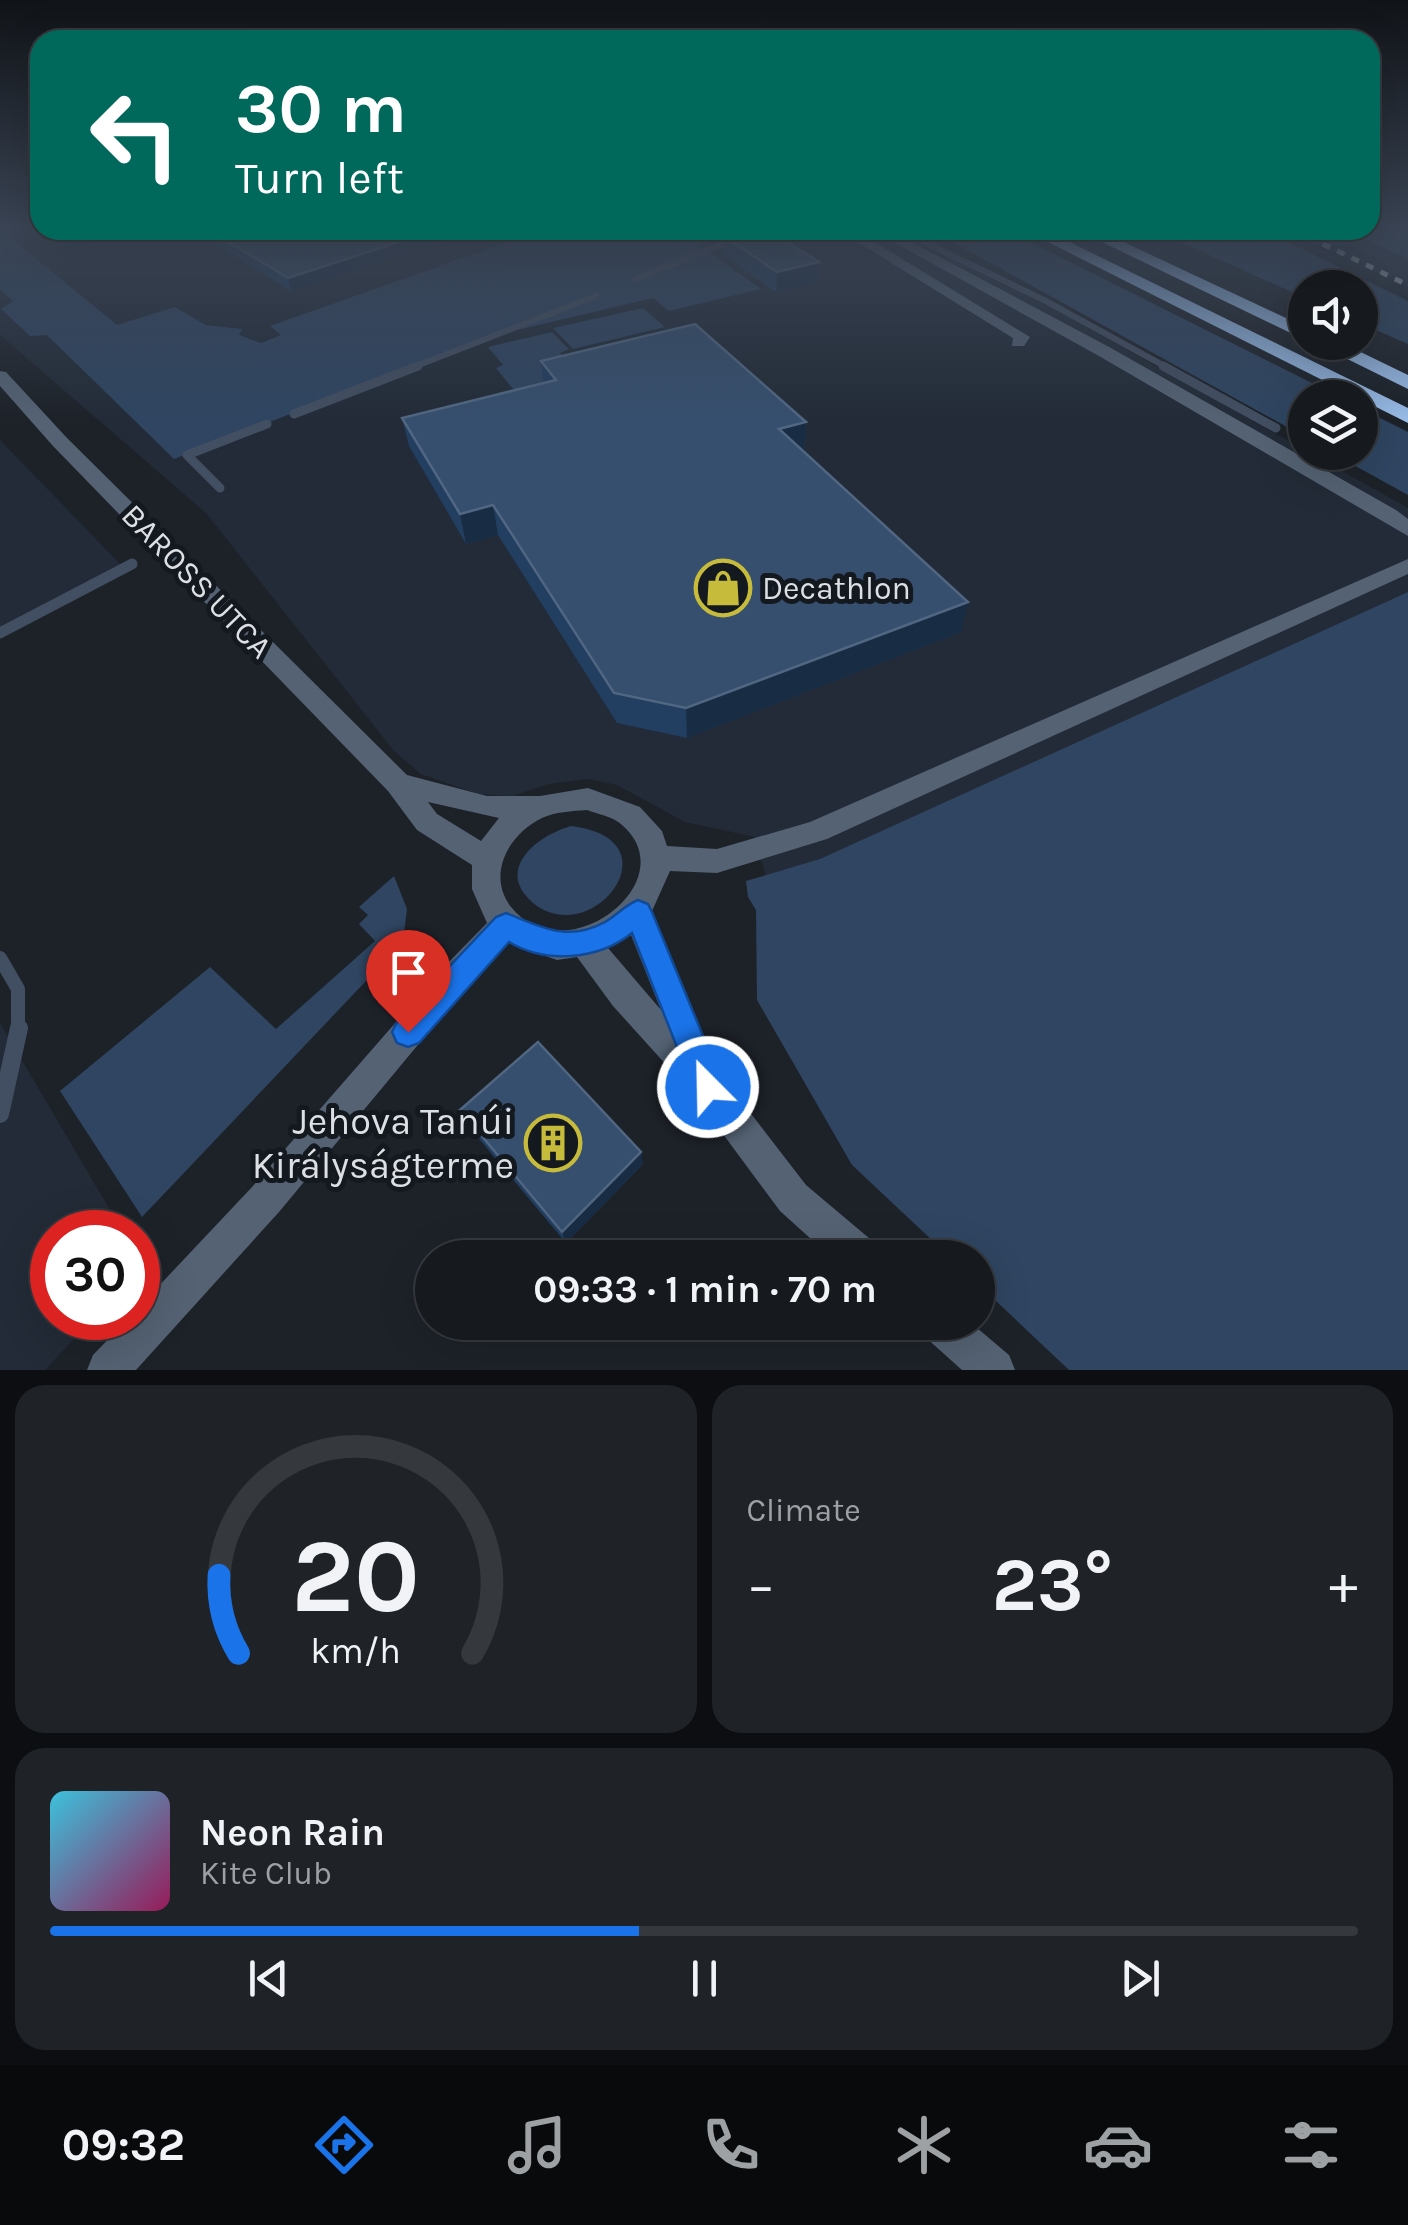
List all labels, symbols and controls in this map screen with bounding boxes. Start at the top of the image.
text: 30 m [235,68,407,150]
icon: left [70,70,200,200]
text: Turn left [235,152,404,204]
map controls [1288,270,1378,470]
button: sound [1288,270,1378,360]
button: layers [1288,380,1378,470]
street label: BAROSS UTCA [114,497,279,666]
shop icon: Decathlon [693,558,753,618]
place label: Decathlon [762,570,911,607]
pin [366,930,451,1033]
icon: arrive [381,945,436,1000]
position arrow [656,1035,760,1139]
place label: Jehova Tanúi Királyságterme [252,1099,514,1188]
building icon: Jehova Tanúi Királyságterme [523,1113,583,1173]
speed limit sign: 30 [30,1210,160,1340]
text: 09:33 · 1 min · 70 m [533,1267,877,1312]
text: Climate [747,1492,861,1529]
text: 20 [291,1516,420,1637]
text: 23° [992,1541,1113,1629]
text: − [747,1553,775,1617]
text: + [1329,1553,1358,1617]
text: km/h [310,1630,401,1672]
text: Neon Rain [200,1810,385,1855]
text: Kite Club [200,1855,332,1892]
icon: previous [241,1951,296,2006]
icon: pause [677,1951,732,2006]
icon: next [1113,1951,1168,2006]
icon: directions [309,2110,379,2180]
icon: music [502,2110,572,2180]
icon: phone [696,2110,766,2180]
icon: climate [889,2110,959,2180]
icon: car [1083,2110,1153,2180]
icon: filters [1276,2110,1346,2180]
text: 09:32 [62,2119,185,2171]

